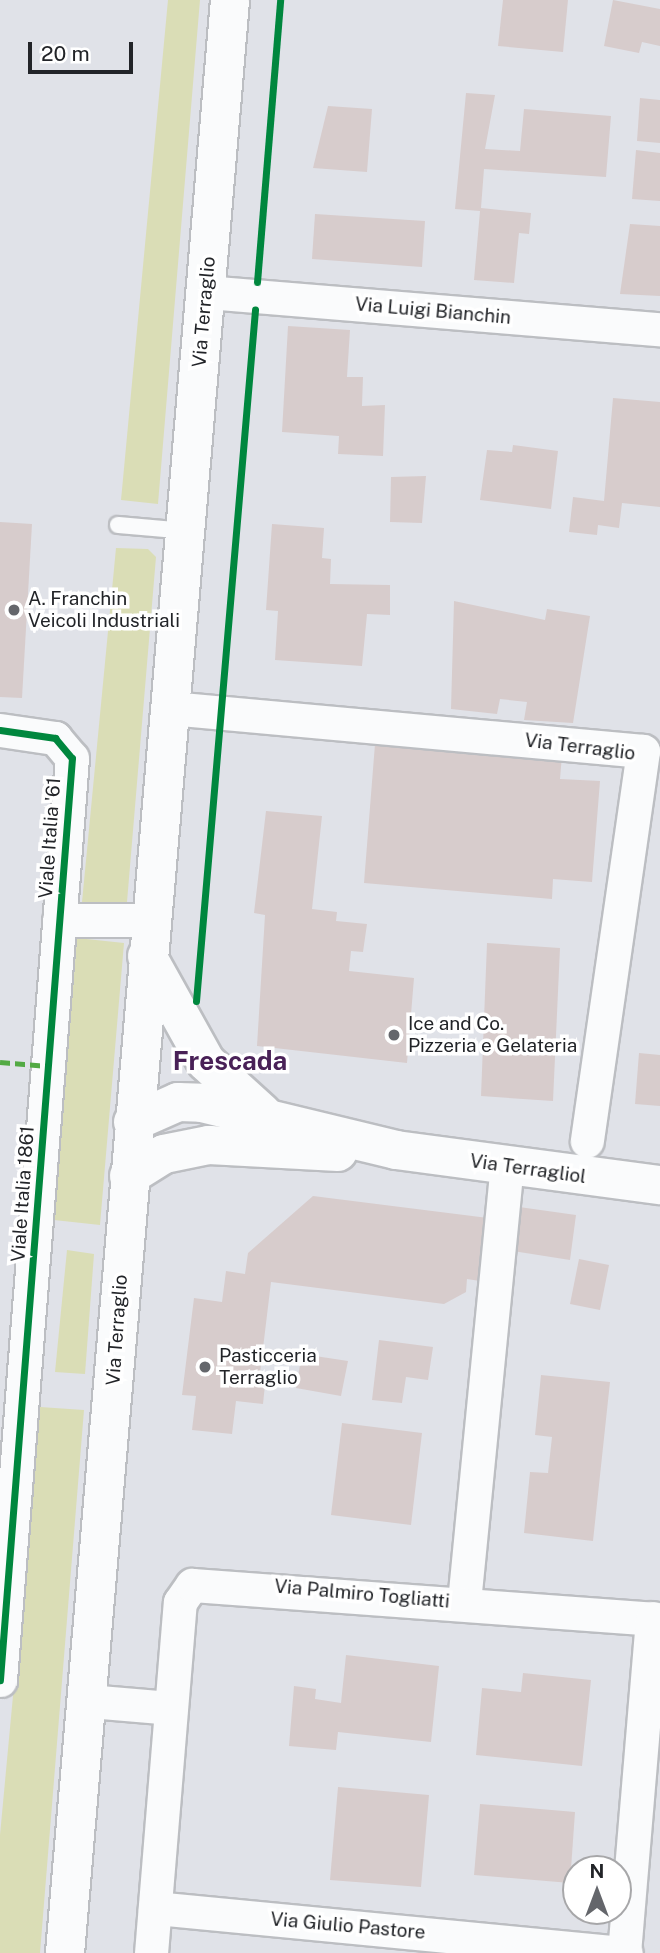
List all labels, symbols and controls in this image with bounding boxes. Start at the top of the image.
scale bar [32,28,136,72]
text: 20 m [41,41,90,66]
street label: Via Terraglio [188,256,220,368]
street label: Via Luigi Bianchin [354,293,512,329]
place label: A. Franchin Veicoli Industriali [28,588,180,632]
marker: A. Franchin Veicoli Industriali [6,602,22,618]
street label: Via Terraglio [523,729,637,765]
street label: Viale Italia '61 [34,777,66,899]
place label: Ice and Co. Pizzeria e Gelateria [408,1013,578,1057]
marker: Ice and Co. Pizzeria e Gelateria [386,1027,402,1043]
district label: Frescada [173,1045,287,1077]
street label: Viale Italia 1861 [7,1125,39,1263]
street label: Via Terragliol [468,1150,588,1188]
street label: Via Terraglio [102,1274,132,1386]
place label: Pasticceria Terraglio [219,1345,317,1389]
marker: Pasticceria Terraglio [197,1359,213,1375]
street label: Via Palmiro Togliatti [273,1575,451,1613]
north arrow [562,1855,632,1925]
text: N [590,1860,604,1882]
street label: Via Giulio Pastore [269,1908,427,1944]

